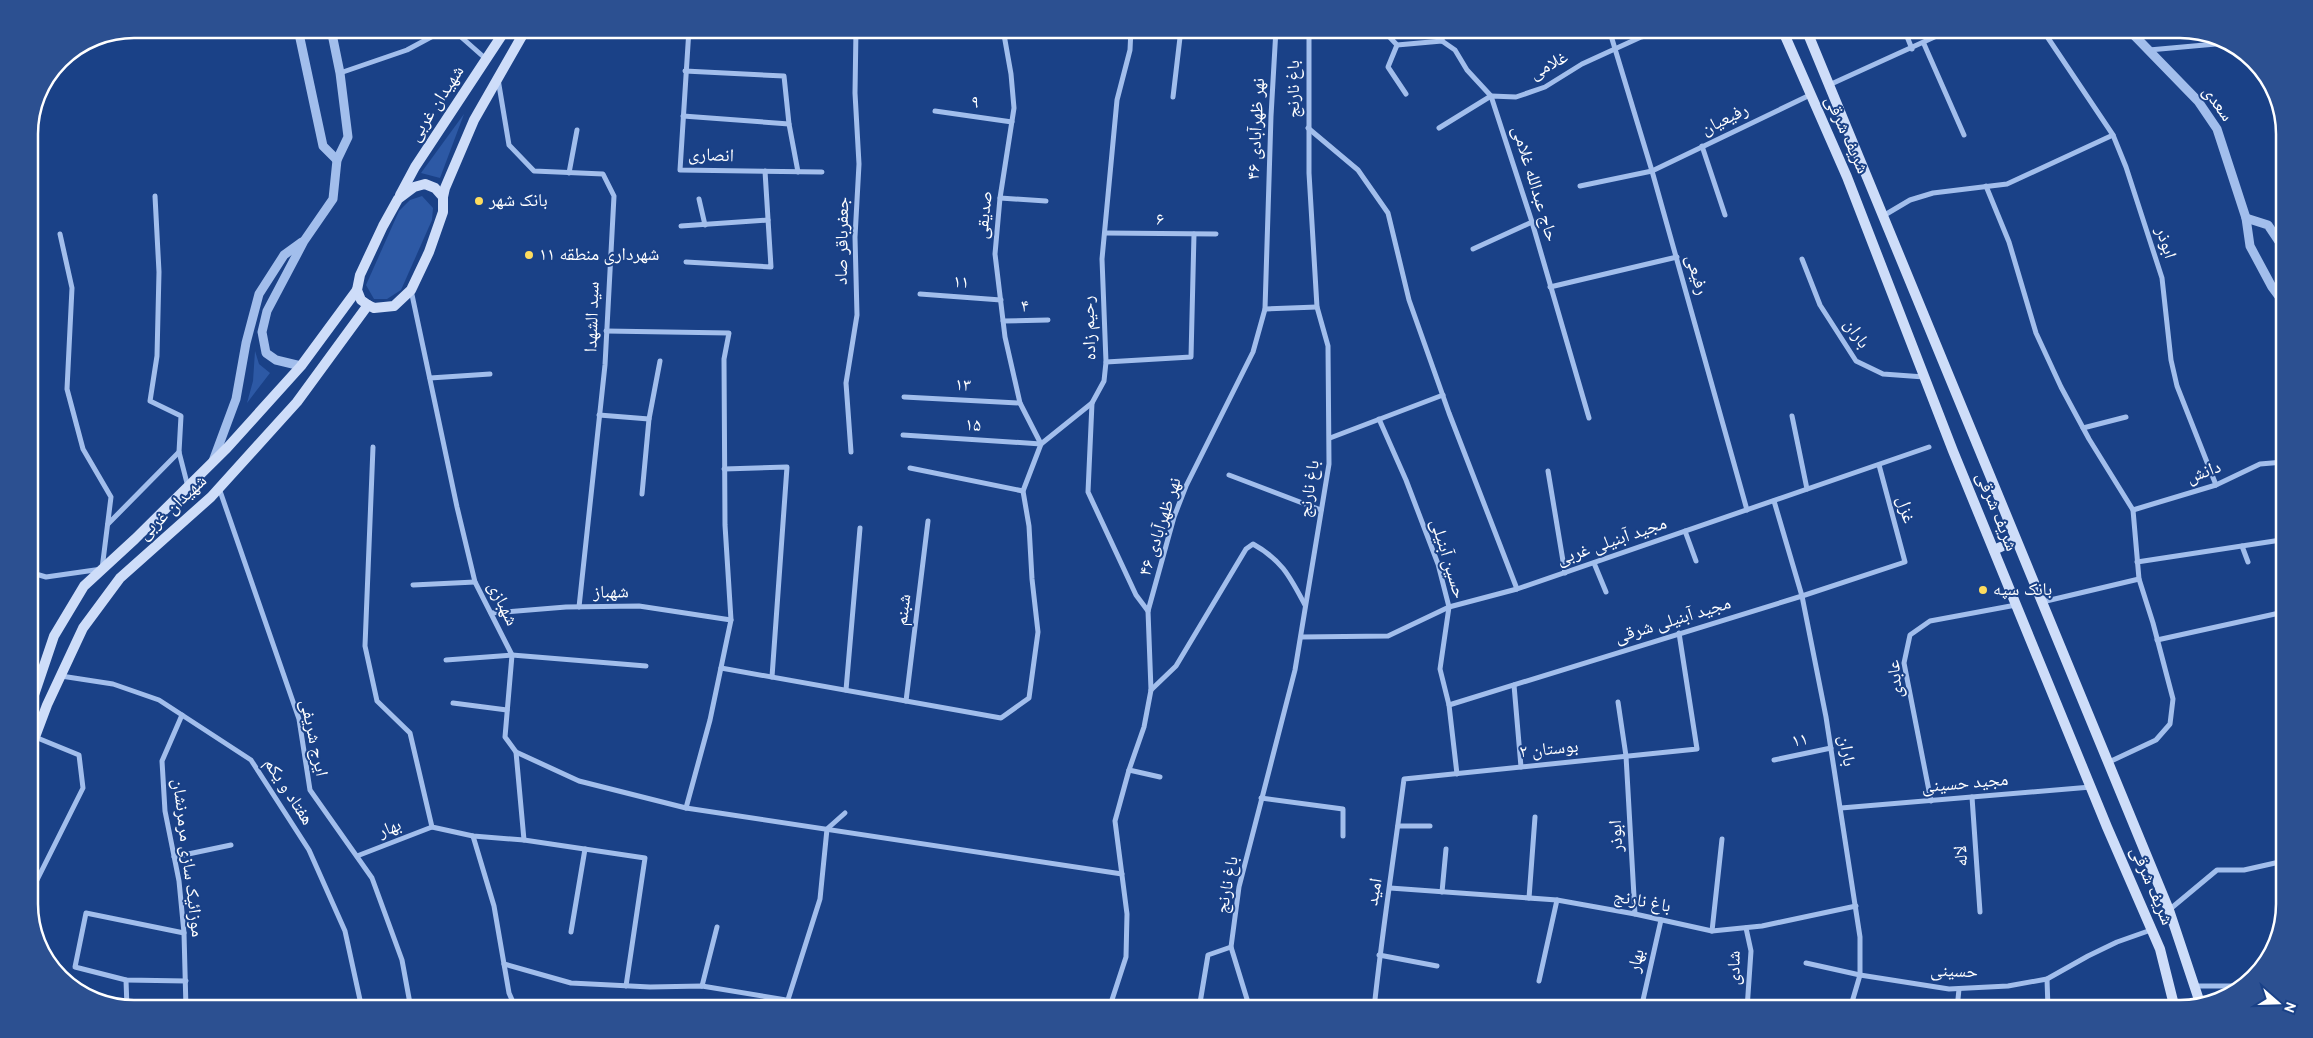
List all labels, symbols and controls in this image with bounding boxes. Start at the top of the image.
street label: غلامی [1526,46,1572,86]
street label: باغ نارنج [1283,60,1306,118]
street label: شهیدان غربی [404,61,470,147]
street label: نهر ظهرآبادی ۴۶ [1243,77,1271,181]
street label: سعدی [2196,81,2238,127]
street label: ۹ [969,91,981,115]
street label: شریف شرقی [1819,92,1873,178]
street label: رفیعیان [1697,99,1753,141]
street label: حاج عبدالله غلامی [1505,123,1563,245]
street label: انصاری [688,144,734,168]
place label: بانک شهر [488,190,548,213]
street label: صدیقی [971,190,999,240]
marker: بانک شهر [473,195,485,207]
street label: جعفرباقر صاد [831,197,855,285]
street label: ۶ [1156,209,1164,232]
street label: ابوذر [2149,223,2181,262]
place label: شهرداری منطقه ۱۱ [539,244,659,267]
marker: شهرداری منطقه ۱۱ [523,249,535,261]
street label: رفیعی [1679,252,1713,298]
street label: ۱۱ [952,271,970,295]
street label: سید الشهدا [580,281,606,353]
street label: ۴ [1021,295,1029,319]
street label: رحیم زاده [1077,295,1103,361]
street label: باران [1838,315,1874,353]
street label: ۱۳ [954,374,972,398]
street label: ۱۵ [964,414,982,438]
street label: دانش [2184,456,2224,490]
street label: باغ نارنج [1294,459,1326,519]
street label: شریف شرقی [1970,469,2022,555]
street label: شهیدان غربی [134,470,212,546]
street label: نهر ظهرآبادی ۴۶ [1134,475,1188,579]
street label: غزل [1890,494,1920,526]
street label: مجید آبنیلی غربی [1554,512,1670,572]
street label: حسین آبنیلی [1424,516,1470,602]
street label: شهبازی [481,578,523,630]
place label: بانک سپه [1993,579,2052,602]
street label: شهباز [592,581,629,605]
marker: بانک سپه [1977,584,1989,596]
street label: مجید آبنیلی شرقی [1612,592,1734,650]
street label: شبنم [891,593,917,627]
street label: عابدی [1883,659,1909,699]
street label: ایرج شریفی [294,697,332,779]
street label: ۱۱ [1790,728,1810,754]
street label: باران [1832,734,1860,768]
street label: بوستان ۲ [1518,735,1580,765]
street label: هفتاد و یکم [258,754,318,830]
street label: مجید حسینی [1921,769,2009,799]
street label: موزائیک سازی مرمرنشان [166,778,208,938]
street label: بهار [374,814,405,844]
street label: ابوذر [1605,819,1629,854]
street label: شریف شرقی [2124,843,2178,929]
street label: لاله [1950,845,1974,867]
street label: باغ نارنج [1211,854,1245,916]
street label: امید [1361,876,1389,908]
street label: باغ نارنج [1611,885,1673,919]
street label: بهار [1623,947,1651,976]
street label: شادی [1723,950,1747,986]
street label: حسینی [1930,960,1978,984]
north arrow [2253,978,2303,1028]
text: N [2279,999,2299,1015]

